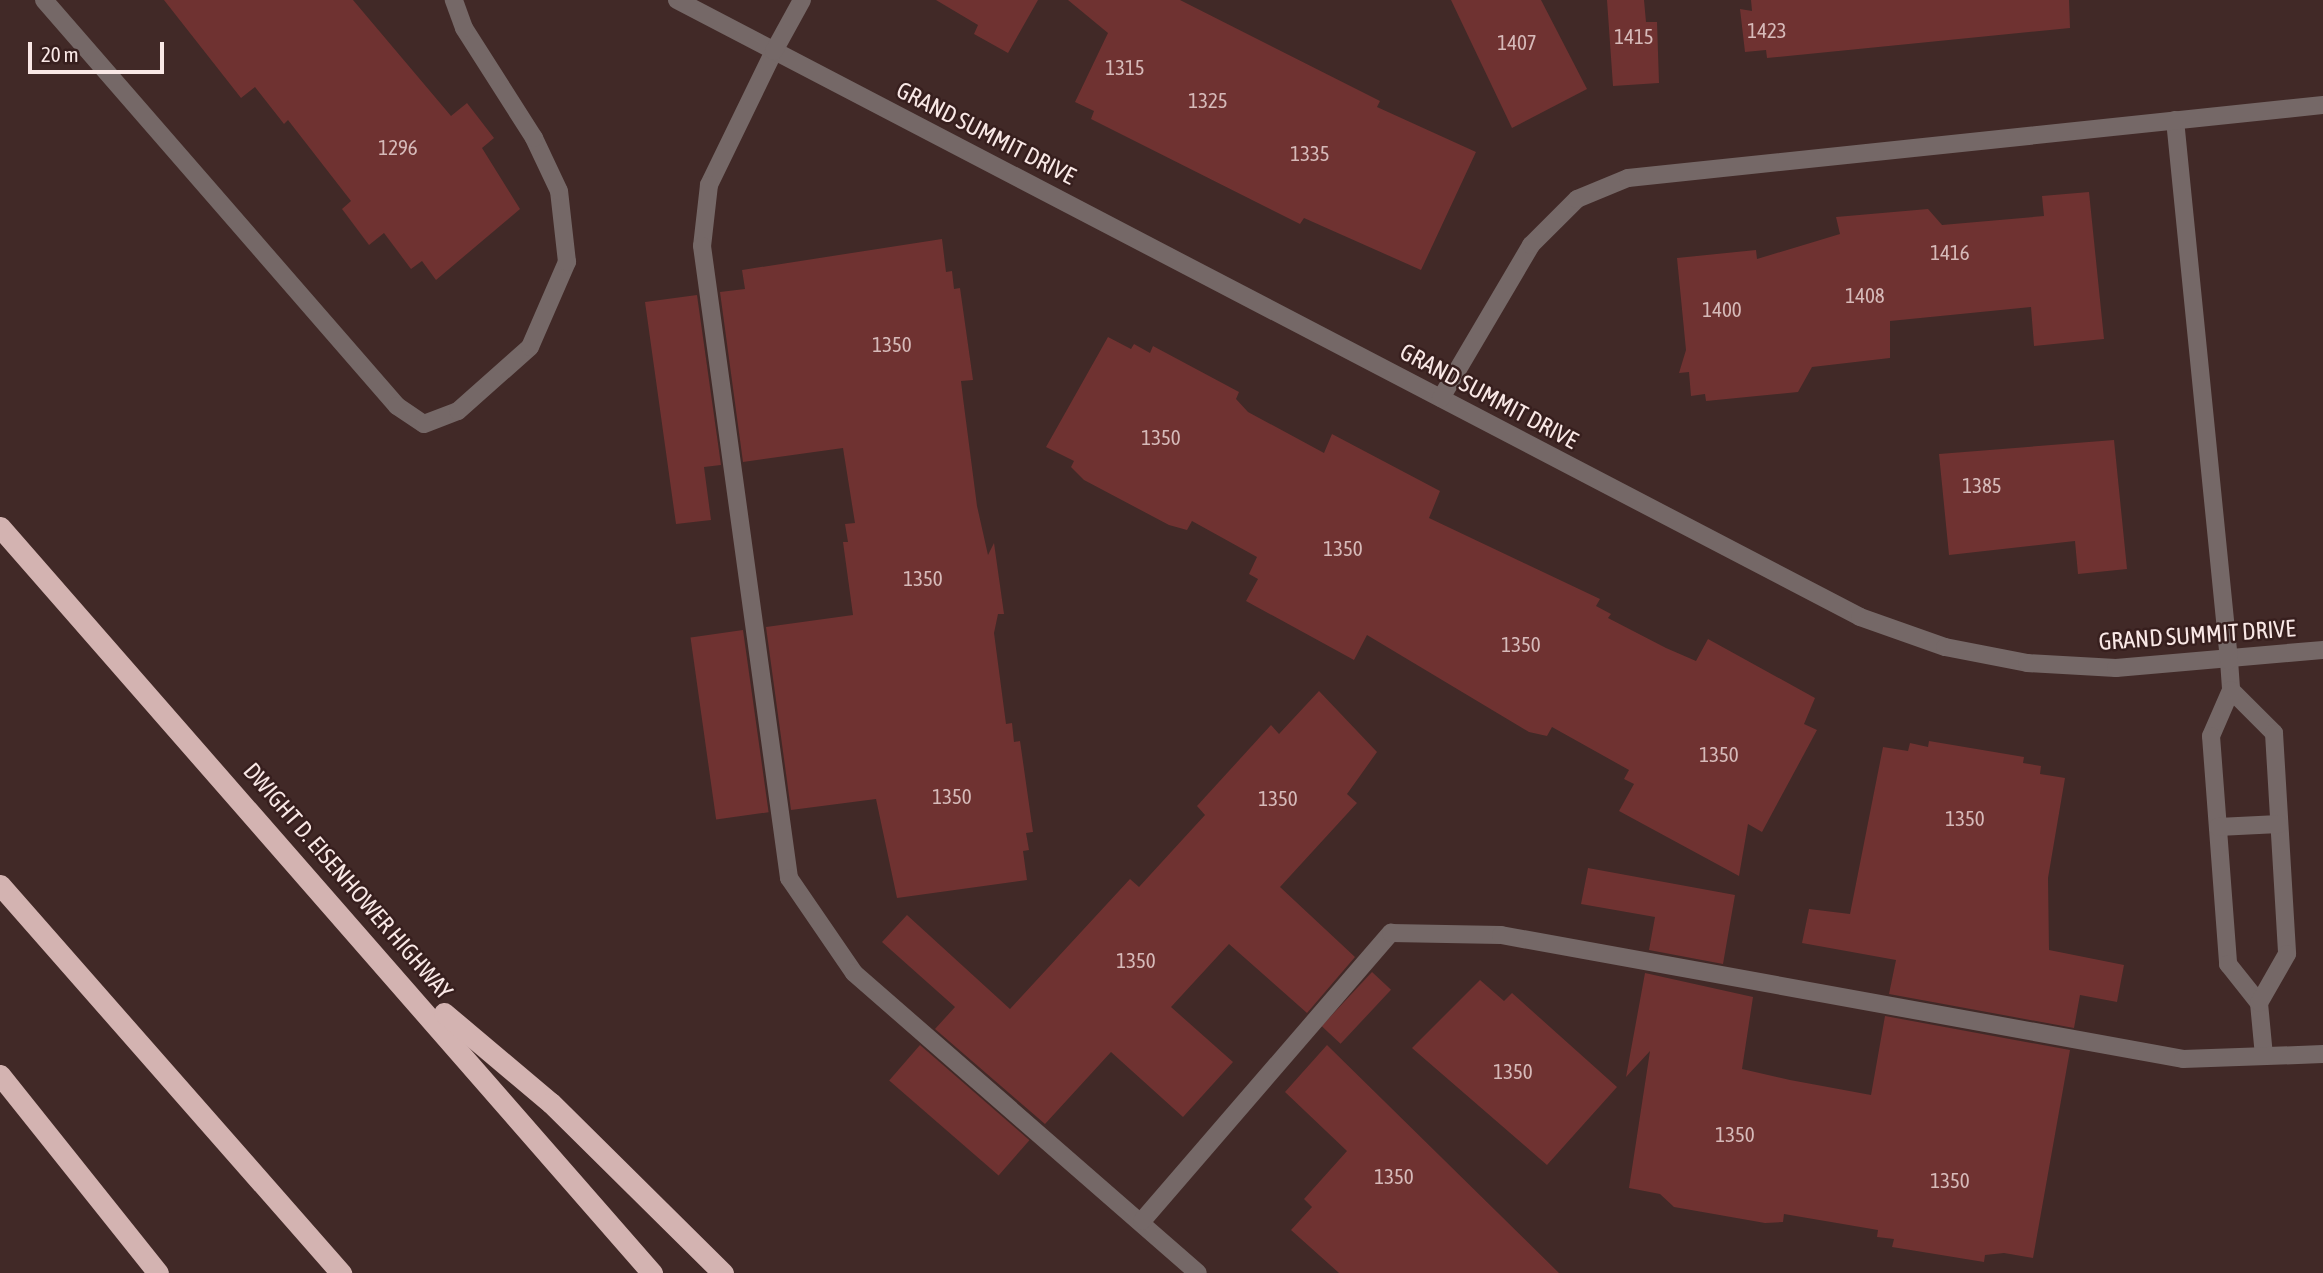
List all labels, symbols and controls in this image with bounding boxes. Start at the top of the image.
house number: 1423 [1747,17,1787,43]
house number: 1415 [1614,23,1654,49]
scale bar [32,28,168,72]
house number: 1407 [1497,29,1537,55]
text: 20 m [41,42,79,66]
house number: 1315 [1105,54,1145,80]
street label: GRAND SUMMIT DRIVE [892,75,1080,191]
house number: 1325 [1188,87,1228,113]
house number: 1296 [378,134,418,160]
house number: 1335 [1290,140,1330,166]
house number: 1416 [1930,239,1970,265]
house number: 1408 [1845,282,1885,308]
house number: 1400 [1702,296,1742,322]
house number: 1350 [872,331,912,357]
street label: GRAND SUMMIT DRIVE [1395,337,1583,455]
house number: 1350 [1141,424,1181,450]
house number: 1385 [1962,472,2002,498]
house number: 1350 [1323,535,1363,561]
house number: 1350 [903,565,943,591]
street label: GRAND SUMMIT DRIVE [2098,614,2296,656]
house number: 1350 [1501,631,1541,657]
house number: 1350 [1699,741,1739,767]
street label: DWIGHT D. EISENHOWER HIGHWAY [237,757,459,1005]
house number: 1350 [932,783,972,809]
house number: 1350 [1258,785,1298,811]
house number: 1350 [1945,805,1985,831]
house number: 1350 [1116,947,1156,973]
house number: 1350 [1493,1058,1533,1084]
house number: 1350 [1715,1121,1755,1147]
house number: 1350 [1374,1163,1414,1189]
house number: 1350 [1930,1167,1970,1193]

